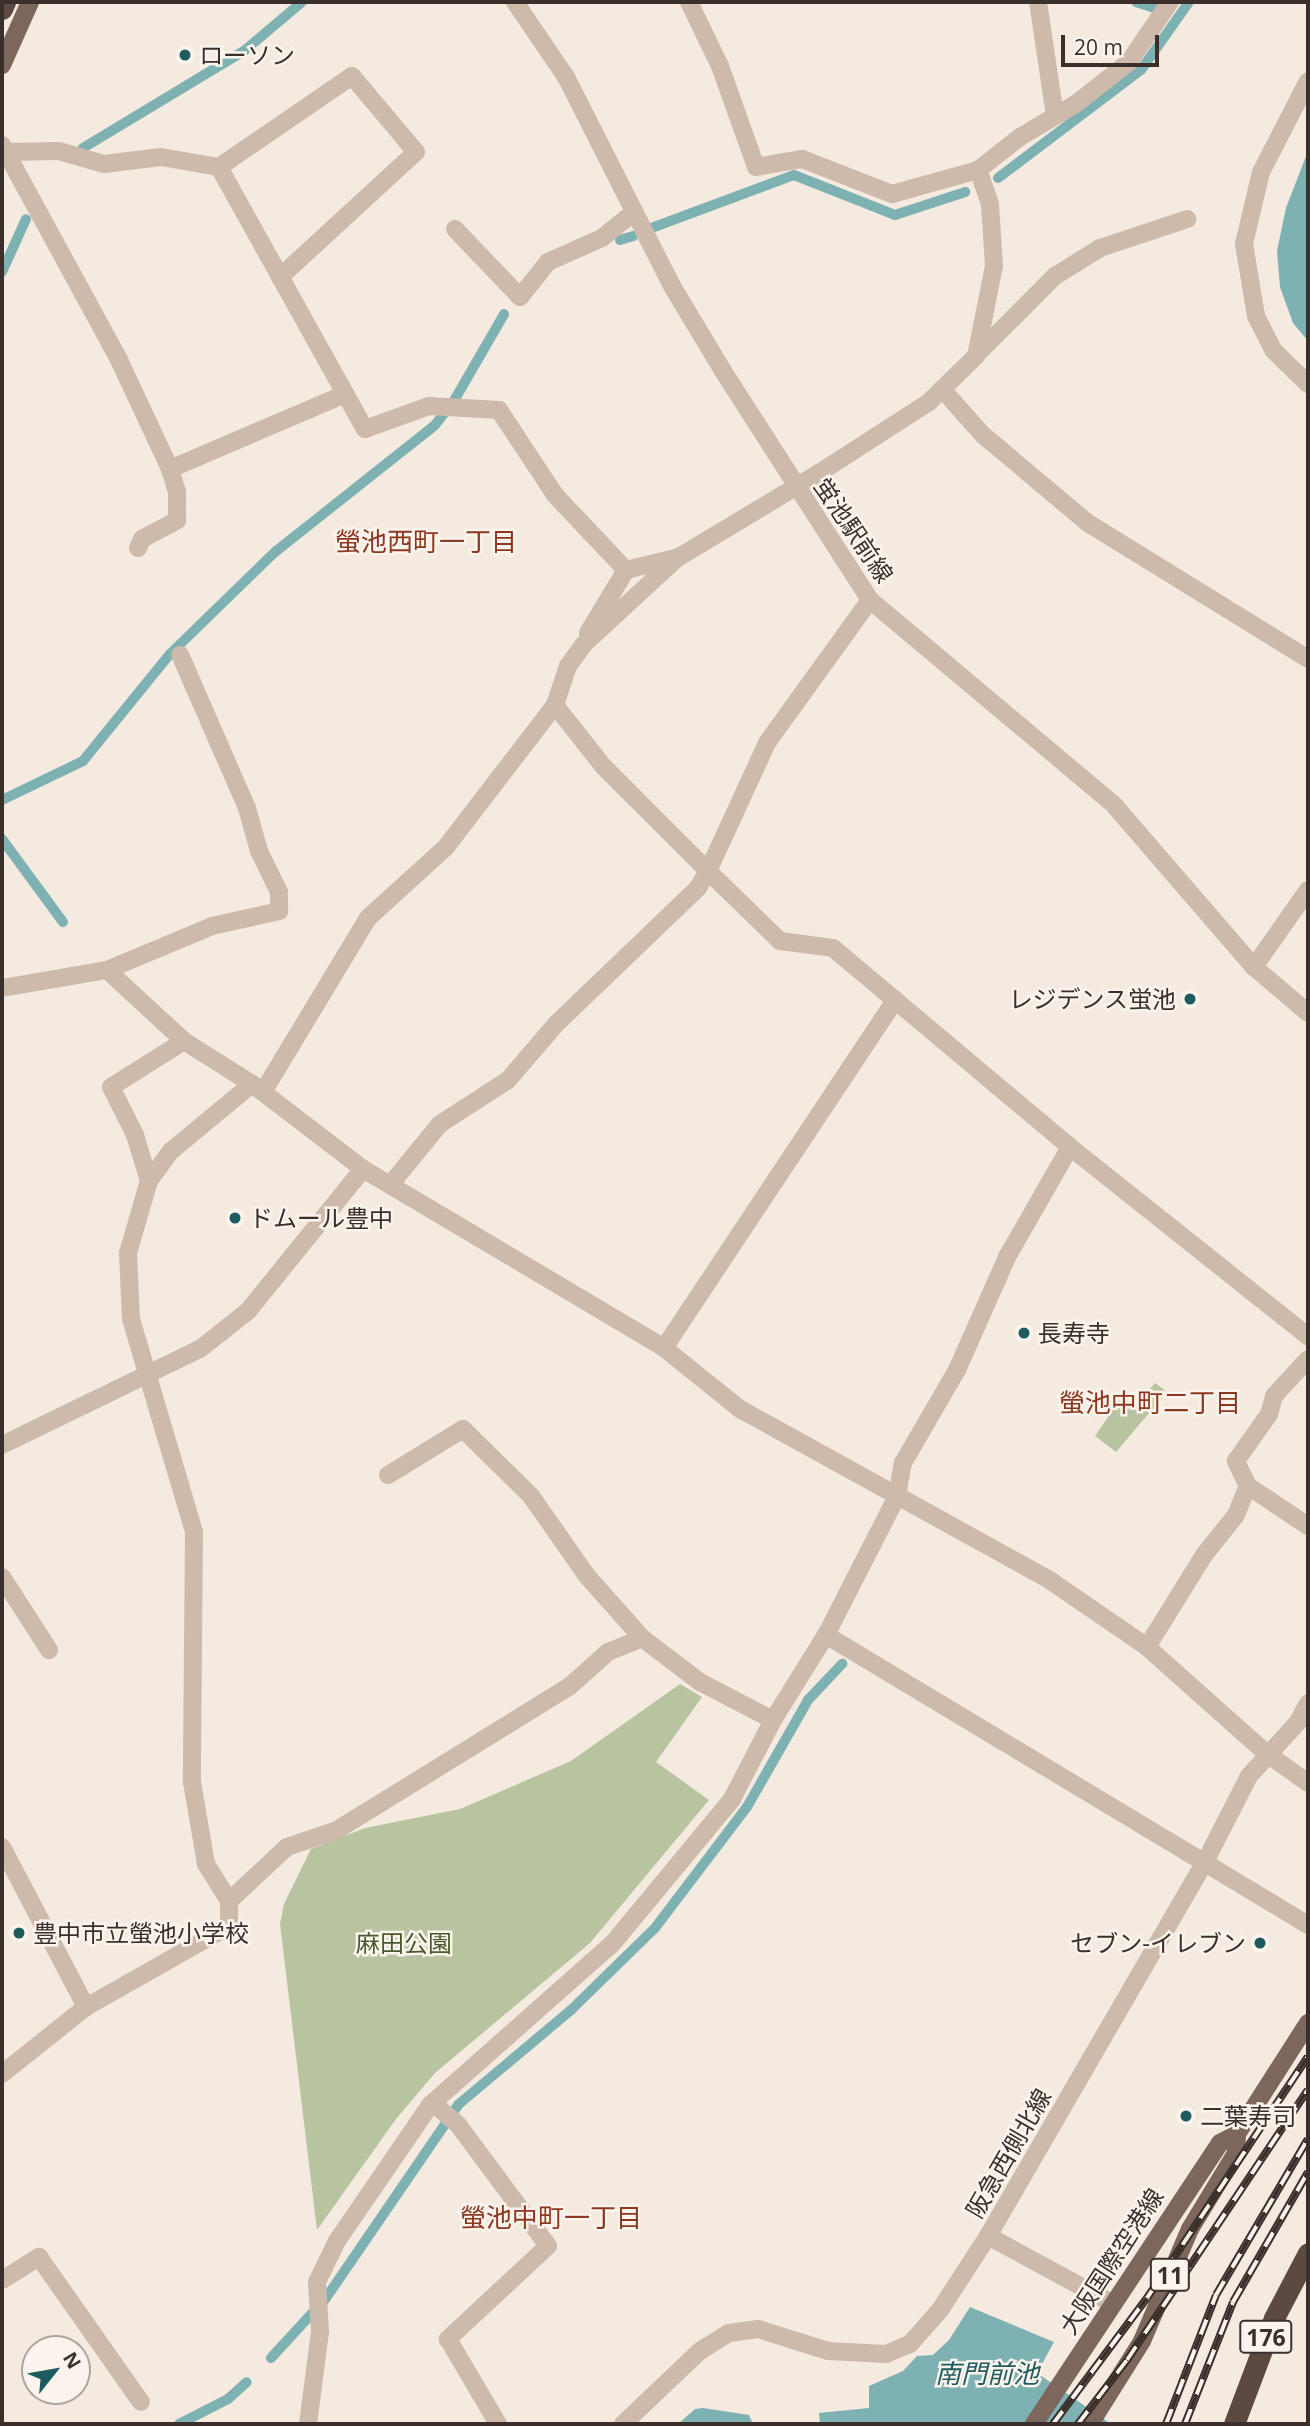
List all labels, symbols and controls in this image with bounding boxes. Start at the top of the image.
scale bar [1065,21,1163,65]
text: 20 m [1074,33,1123,61]
place label: ローソン [199,41,295,69]
marker: ローソン [177,47,193,63]
street label: 蛍池駅前線 [809,472,899,588]
district label: 螢池西町一丁目 [335,526,517,558]
place label: レジデンス蛍池 [1008,985,1176,1013]
marker: レジデンス蛍池 [1182,991,1198,1007]
place label: ドムール豊中 [249,1204,393,1232]
marker: ドムール豊中 [227,1210,243,1226]
place label: 長寿寺 [1038,1319,1110,1347]
marker: 長寿寺 [1016,1325,1032,1341]
district label: 螢池中町二丁目 [1059,1387,1241,1419]
place label: 豊中市立螢池小学校 [33,1919,249,1947]
marker: 豊中市立螢池小学校 [11,1925,27,1941]
park label: 麻田公園 [356,1929,452,1957]
place label: セブン-イレブン [1070,1929,1246,1957]
marker: セブン-イレブン [1252,1935,1268,1951]
street label: 阪急西側北線 [960,2083,1056,2223]
place label: 二葉寿司 [1200,2102,1296,2130]
marker: 二葉寿司 [1178,2108,1194,2124]
street label: 大阪国際空港線 [1053,2183,1169,2339]
district label: 螢池中町一丁目 [460,2202,642,2234]
road number: 11 [1149,2256,1191,2294]
road number: 176 [1238,2318,1294,2356]
north arrow [21,2335,91,2405]
text: N [57,2347,87,2374]
water label: 南門前池 [935,2358,1039,2390]

